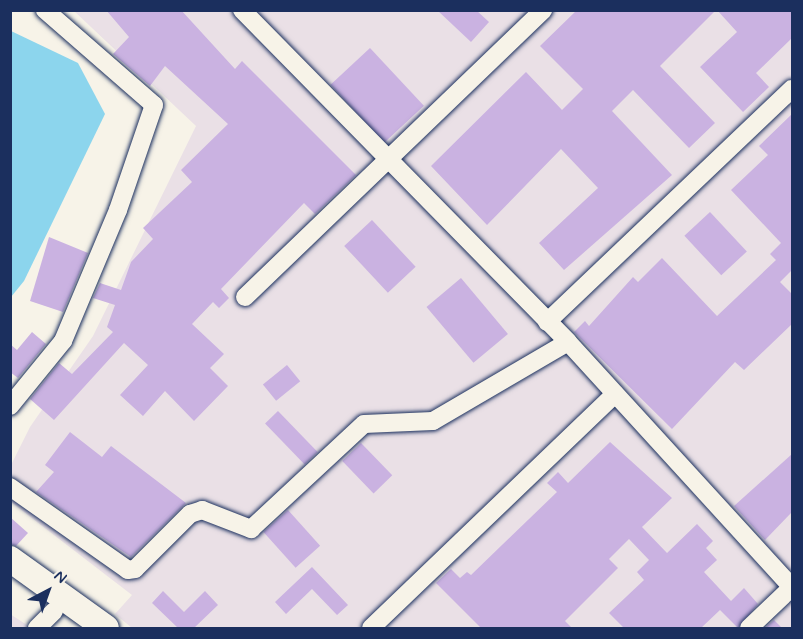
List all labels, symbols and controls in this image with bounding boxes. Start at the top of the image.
north arrow [18,561,78,621]
text: N [49,566,71,588]

